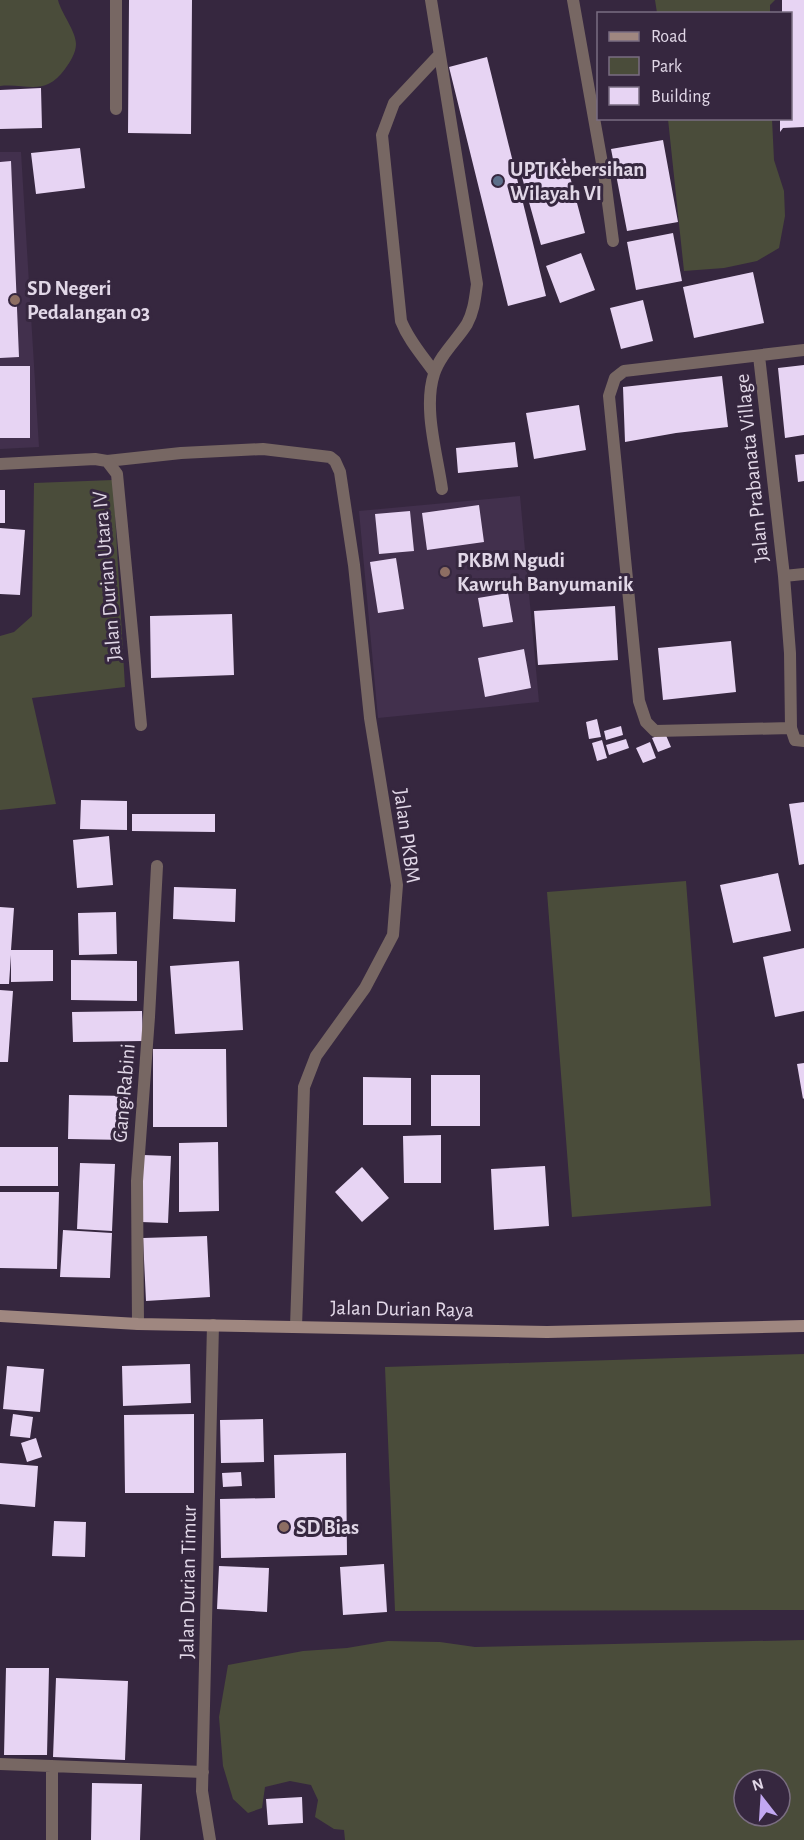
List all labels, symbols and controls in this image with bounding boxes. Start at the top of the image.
legend [597,12,792,120]
text: Road [651,28,687,46]
text: Park [651,58,683,76]
text: Building [651,88,711,106]
place label: UPT Kebersihan Wilayah VI [510,159,644,204]
marker: UPT Kebersihan Wilayah VI [491,174,505,188]
place label: SD Negeri Pedalangan 03 [27,278,150,323]
marker: SD Negeri Pedalangan 03 [8,293,22,307]
street label: Jalan Prabanata Village [732,373,772,563]
street label: Jalan Durian Utara IV [89,490,125,662]
place label: PKBM Ngudi Kawruh Banyumanik [457,550,634,595]
marker: PKBM Ngudi Kawruh Banyumanik [438,565,452,579]
street label: Jalan PKBM [390,787,424,885]
street label: Gang Rabini [109,1043,139,1143]
street label: Jalan Durian Raya [330,1297,474,1321]
street label: Jalan Durian Timur [176,1505,200,1659]
place label: SD Bias [296,1517,359,1538]
marker: SD Bias [277,1520,291,1534]
north arrow [732,1768,792,1828]
text: N [750,1775,766,1794]

